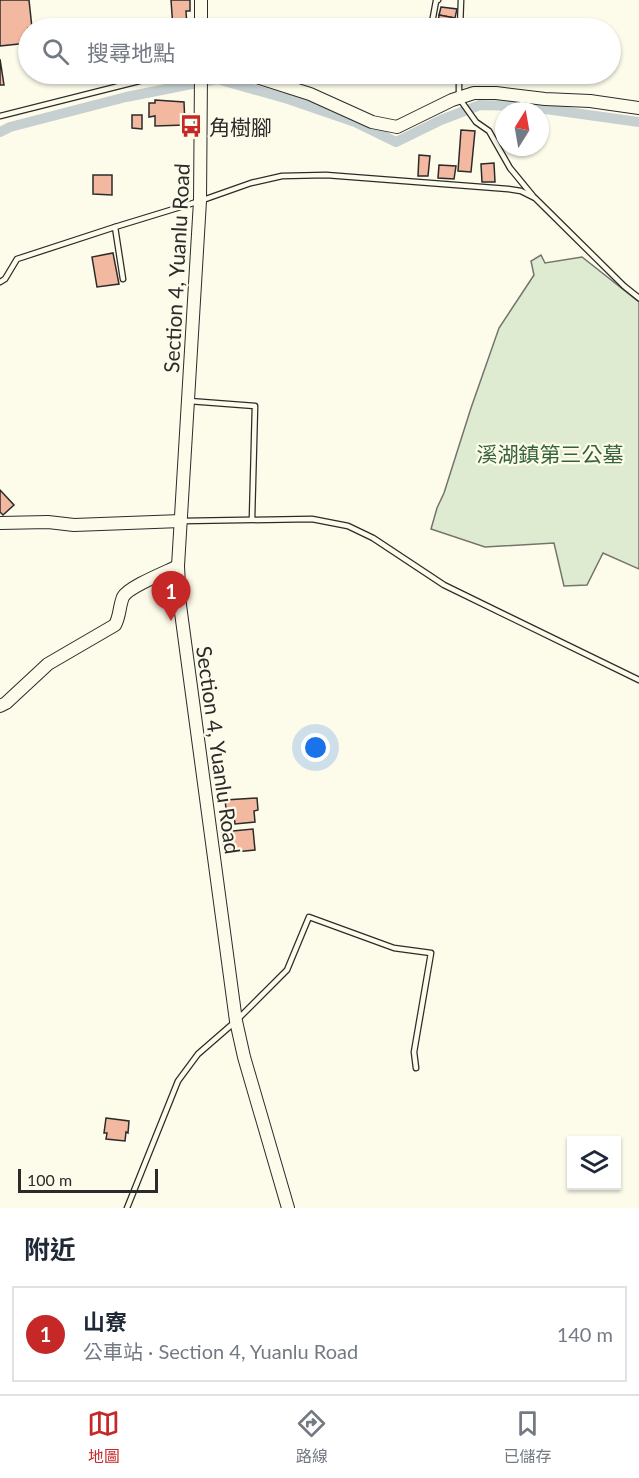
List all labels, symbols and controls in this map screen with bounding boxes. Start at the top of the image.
search box [18,18,621,84]
icon: search [39,35,72,68]
text: 搜尋地點 [87,39,175,66]
north arrow [495,102,549,156]
bus stop icon: 角樹腳 [178,113,204,139]
place label: 角樹腳 [209,114,272,139]
street label: Section 4, Yuanlu Road [158,163,194,373]
park label: 溪湖鎮第三公墓 [477,441,624,466]
pin: 1 [152,572,190,621]
street label: Section 4, Yuanlu Road [192,644,246,856]
your location [301,733,330,762]
map controls [567,1136,621,1190]
button: layers [567,1136,621,1190]
scale bar [18,1166,158,1194]
text: 100 m [27,1170,72,1189]
text: 附近 [24,1233,76,1265]
text: 山寮 [83,1308,127,1335]
text: 1 [40,1322,51,1346]
text: 140 m [557,1322,613,1346]
text: 公車站 · Section 4, Yuanlu Road [83,1339,358,1363]
tab: 地圖 [87,1407,120,1467]
tab: 路線 [295,1407,328,1467]
tab: 已儲存 [503,1407,551,1467]

